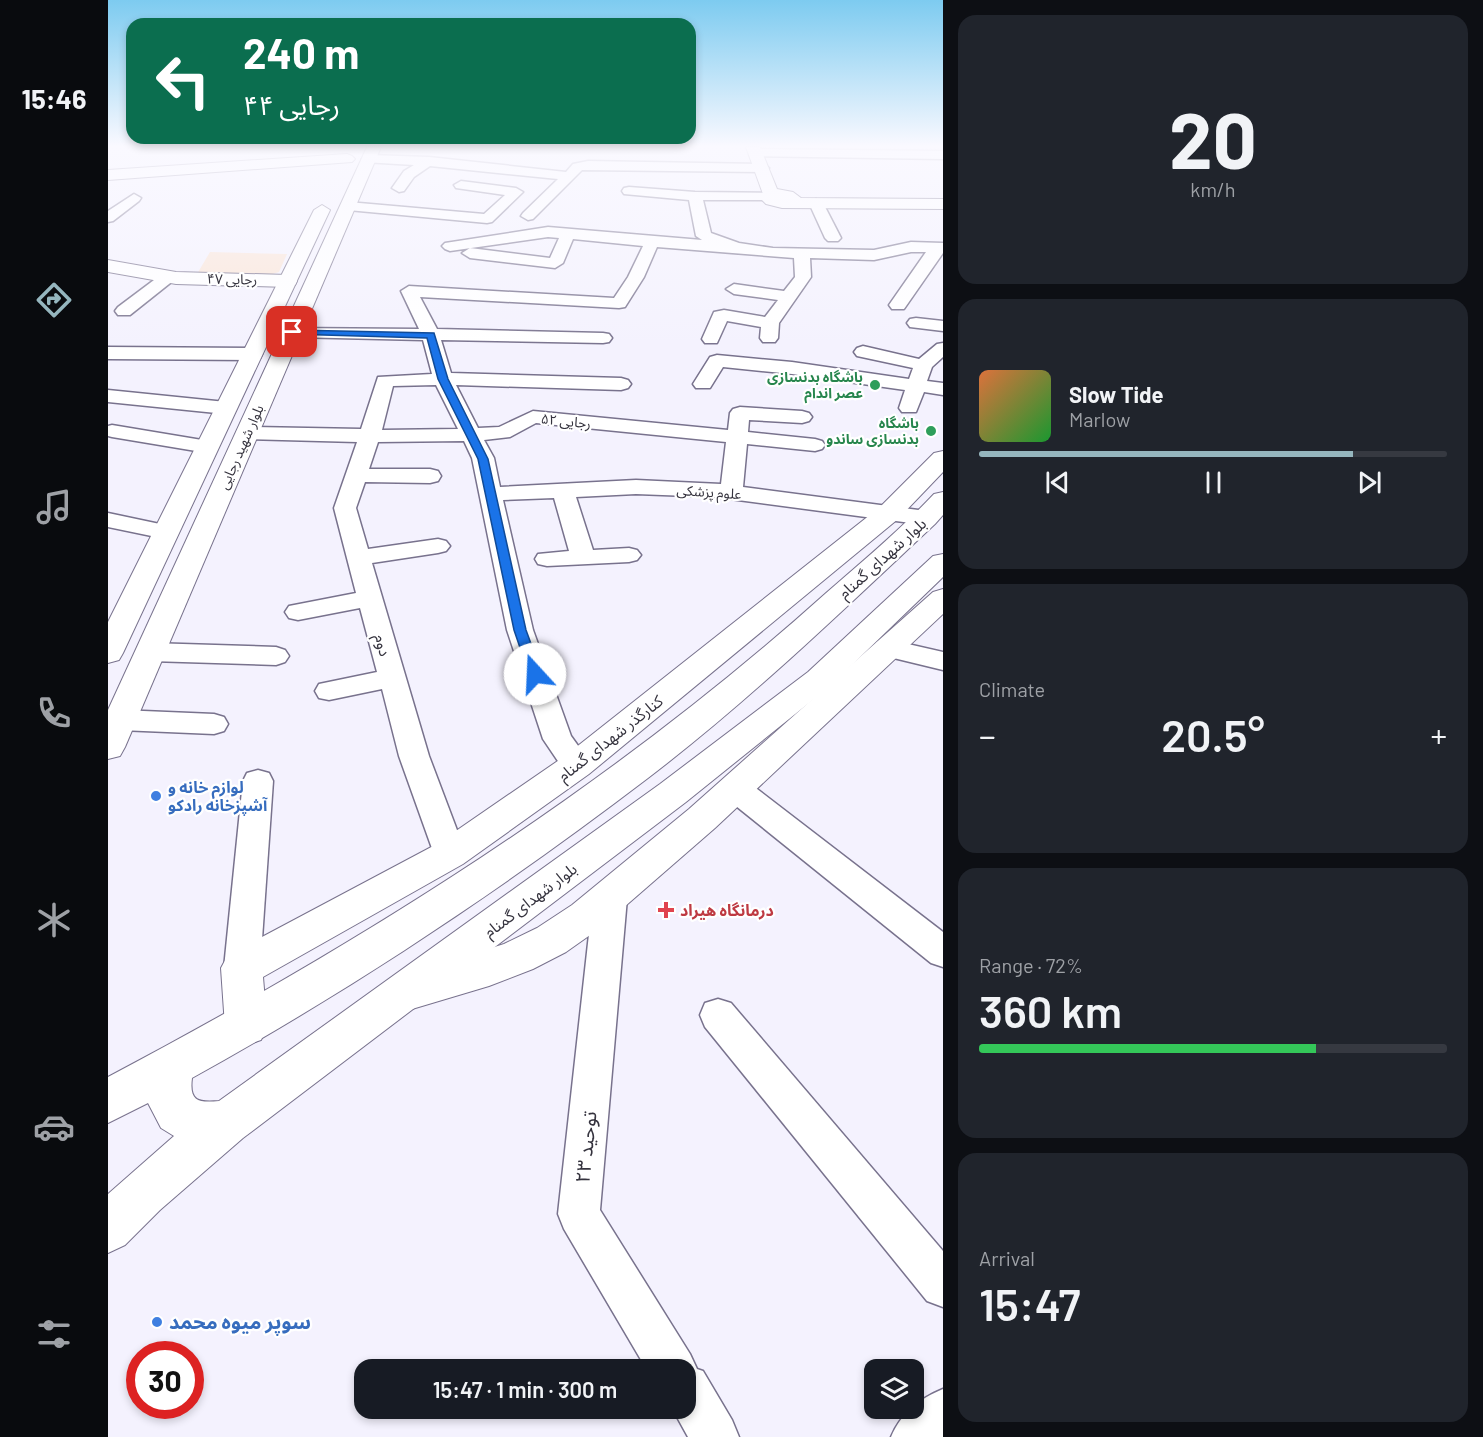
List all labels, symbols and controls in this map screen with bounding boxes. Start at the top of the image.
text: 240 m [243,27,359,77]
icon: left [144,42,222,120]
text: 15:46 [22,82,86,114]
text: رجایی ۴۴ [243,88,340,120]
text: 20 [1169,91,1257,185]
text: km/h [1190,177,1236,201]
street label: رجایی ۴۷ [207,270,257,288]
icon: directions [33,279,75,321]
pin [266,306,317,357]
icon: arrive [275,315,308,348]
place label: باشگاه بدنسازی عصر اندام [767,368,863,404]
marker: باشگاه بدنسازی عصر اندام [868,378,882,392]
text: Slow Tide [1069,381,1164,407]
street label: بلوار شهید رجایی [214,402,268,492]
text: Marlow [1069,407,1130,431]
street label: رجایی ۵۲ [540,409,592,433]
place label: باشگاه بدنسازی ساندو [826,414,919,448]
marker: باشگاه بدنسازی ساندو [924,424,938,438]
icon: previous [1041,466,1074,499]
icon: pause [1197,466,1230,499]
icon: next [1353,466,1386,499]
street label: علوم پزشکی [676,481,742,505]
icon: music [33,486,75,528]
street label: بلوار شهدای گمنام [834,513,932,605]
street label: دوم [368,632,396,659]
position arrow [503,642,567,706]
text: Climate [979,677,1045,701]
street label: کنارگذر شهدای گمنام [553,690,669,788]
icon: phone [33,692,75,734]
text: 20.5° [1161,707,1265,761]
text: − [979,715,996,755]
text: + [1430,715,1447,755]
place label: لوازم خانه و آشپزخانه رادکو [168,777,268,816]
marker: لوازم خانه و آشپزخانه رادکو [149,789,163,803]
street label: بلوار شهدای گمنام [479,858,582,944]
icon: climate [33,899,75,941]
place label: درمانگاه هیراد [680,900,774,920]
marker: درمانگاه هیراد [657,901,675,919]
text: Range · 72% [979,953,1083,977]
text: 360 km [979,983,1122,1037]
icon: car [33,1106,75,1148]
street label: توحید ۲۳ [569,1110,602,1184]
text: Arrival [979,1246,1035,1270]
text: 15:47 [979,1276,1080,1330]
place label: سوپر میوه محمد [169,1309,311,1336]
icon: filters [33,1313,75,1355]
marker: سوپر میوه محمد [150,1315,164,1329]
speed limit sign: 30 [126,1341,204,1419]
map controls [864,1359,924,1419]
button: layers [864,1359,924,1419]
text: 15:47 · 1 min · 300 m [433,1376,617,1402]

